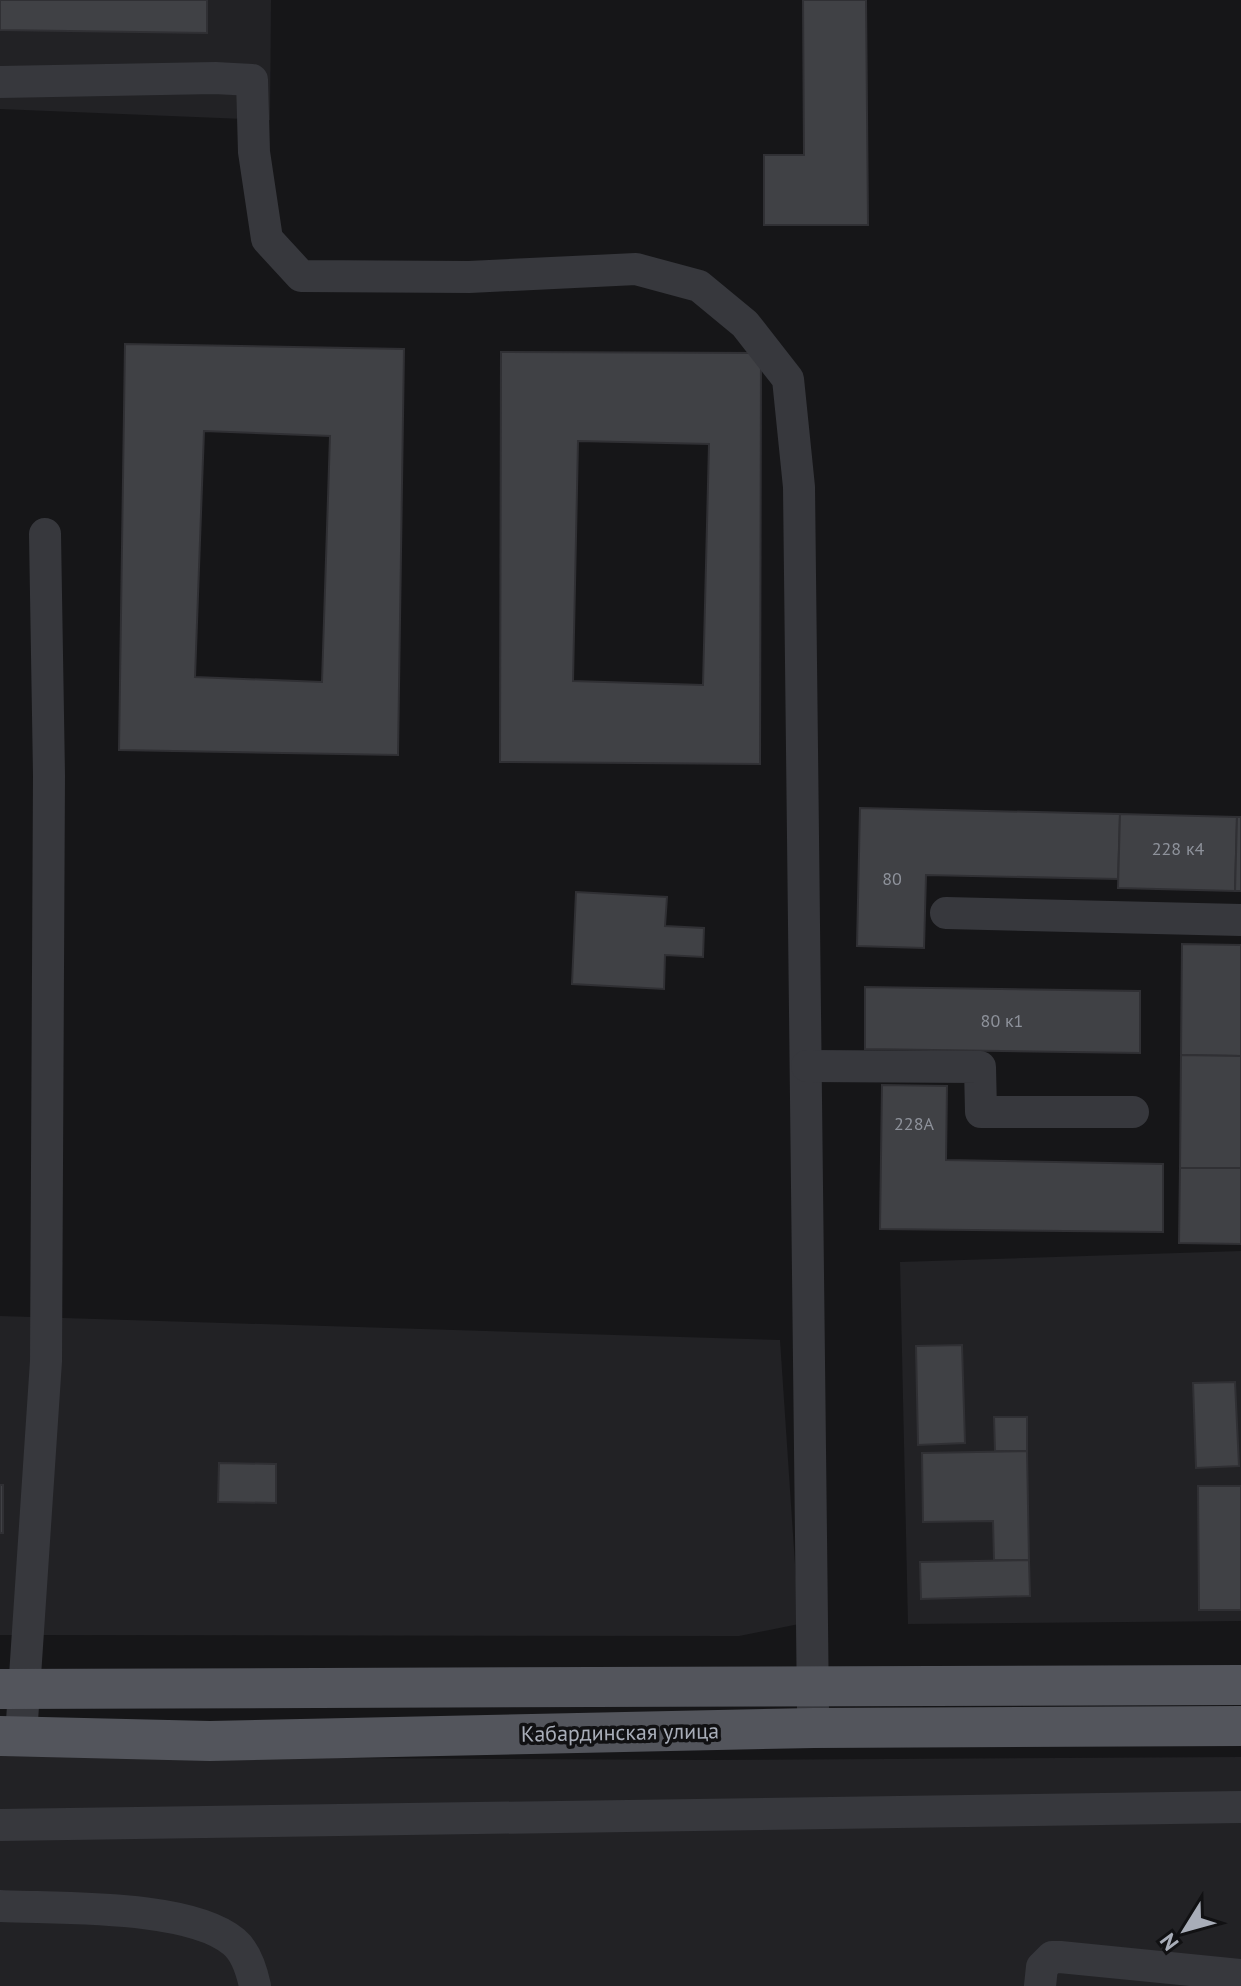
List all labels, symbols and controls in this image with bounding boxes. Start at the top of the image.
house number: 228 к4 [1152,837,1205,860]
house number: 80 [882,867,902,890]
house number: 80 к1 [981,1009,1023,1032]
house number: 228А [894,1112,934,1135]
street label: Кабардинская улица [521,1716,719,1748]
north arrow [1145,1890,1225,1970]
text: N [1153,1928,1185,1956]

